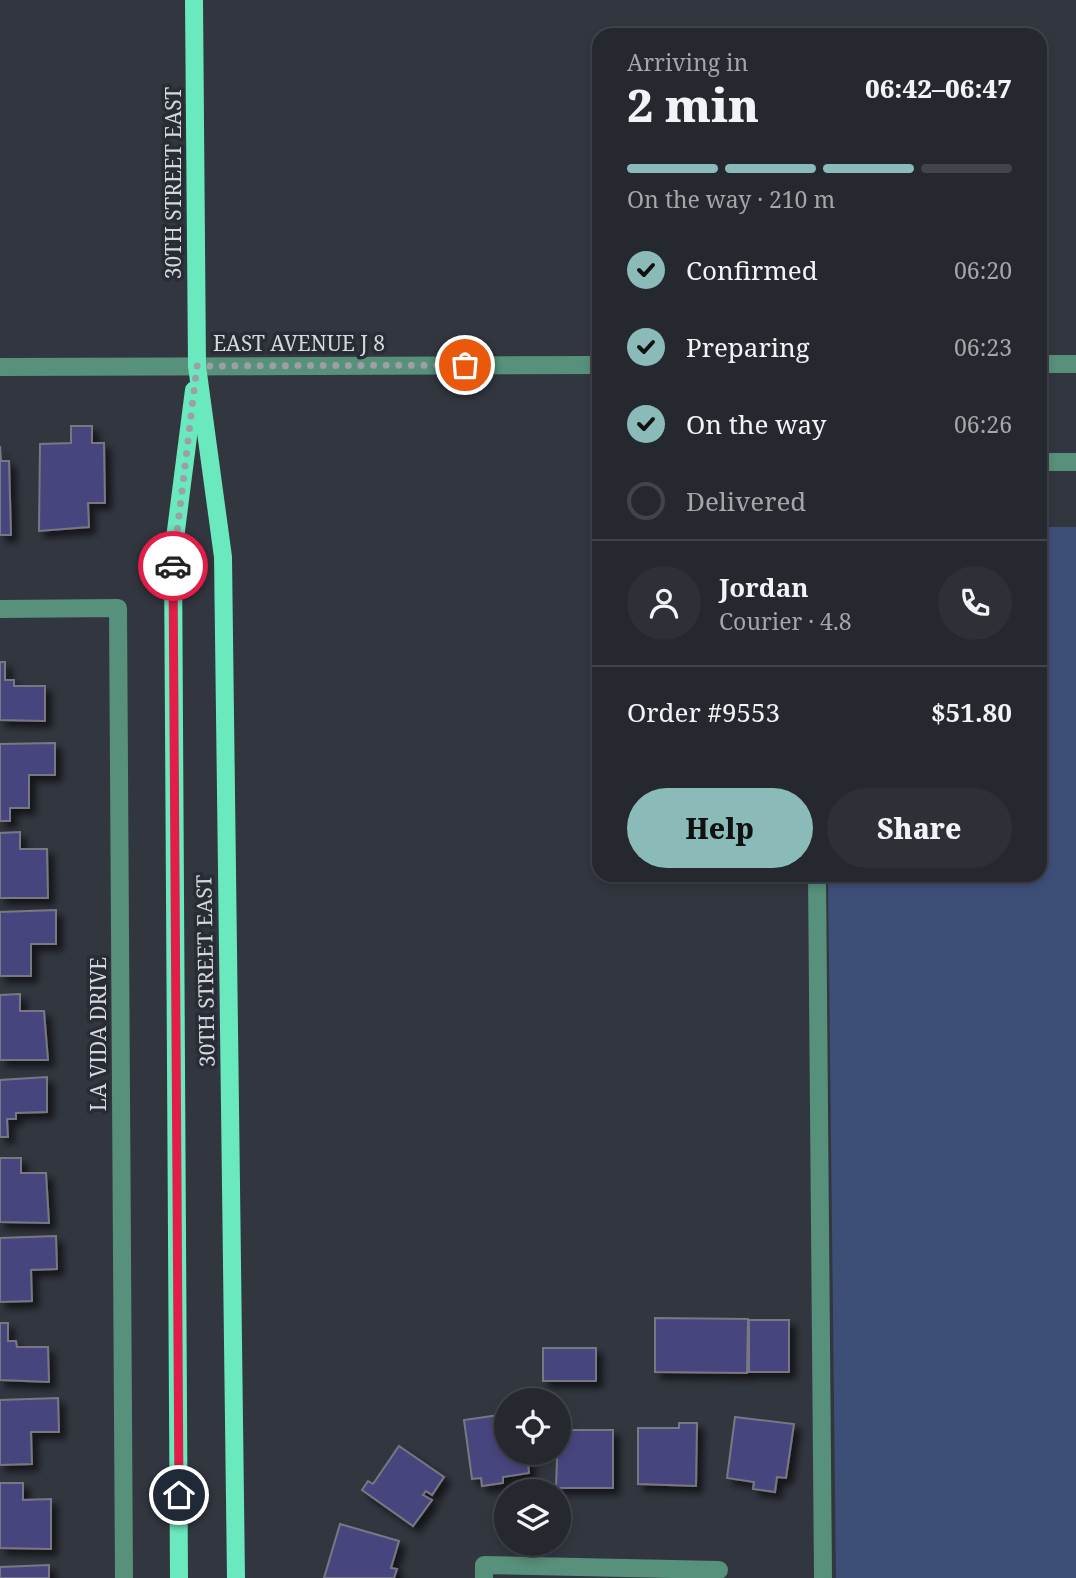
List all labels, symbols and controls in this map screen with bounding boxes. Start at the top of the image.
text: Arriving in [627,46,748,78]
text: 06:42–06:47 [865,70,1012,106]
text: 2 min [627,73,759,135]
street label: 30TH STREET EAST [159,87,187,279]
text: On the way · 210 m [627,183,835,215]
icon: check [627,251,665,289]
text: Confirmed [686,252,818,288]
text: 06:20 [954,254,1012,286]
icon: check [627,328,665,366]
street label: EAST AVENUE J 8 [213,329,385,357]
text: Preparing [686,329,810,365]
text: 06:23 [954,331,1012,363]
pin [435,335,495,395]
icon: bag [446,346,484,384]
icon: check [627,405,665,443]
text: On the way [686,406,826,442]
text: 06:26 [954,408,1012,440]
text: Delivered [686,483,806,519]
courier [138,531,208,601]
icon: car [154,547,192,585]
button: person [627,566,701,640]
button: phone [938,566,1012,640]
text: Jordan [719,569,809,605]
text: Courier · 4.8 [719,605,852,637]
text: Order #9553 [627,694,780,730]
text: $51.80 [931,694,1012,730]
button: Help [627,788,813,868]
button: Share [827,788,1012,868]
street label: 30TH STREET EAST [189,874,221,1067]
street label: LA VIDA DRIVE [84,957,112,1111]
map controls [494,1388,571,1556]
button: locate [494,1388,571,1465]
pin [149,1465,209,1525]
icon: home [160,1476,198,1514]
button: layers [494,1479,571,1556]

